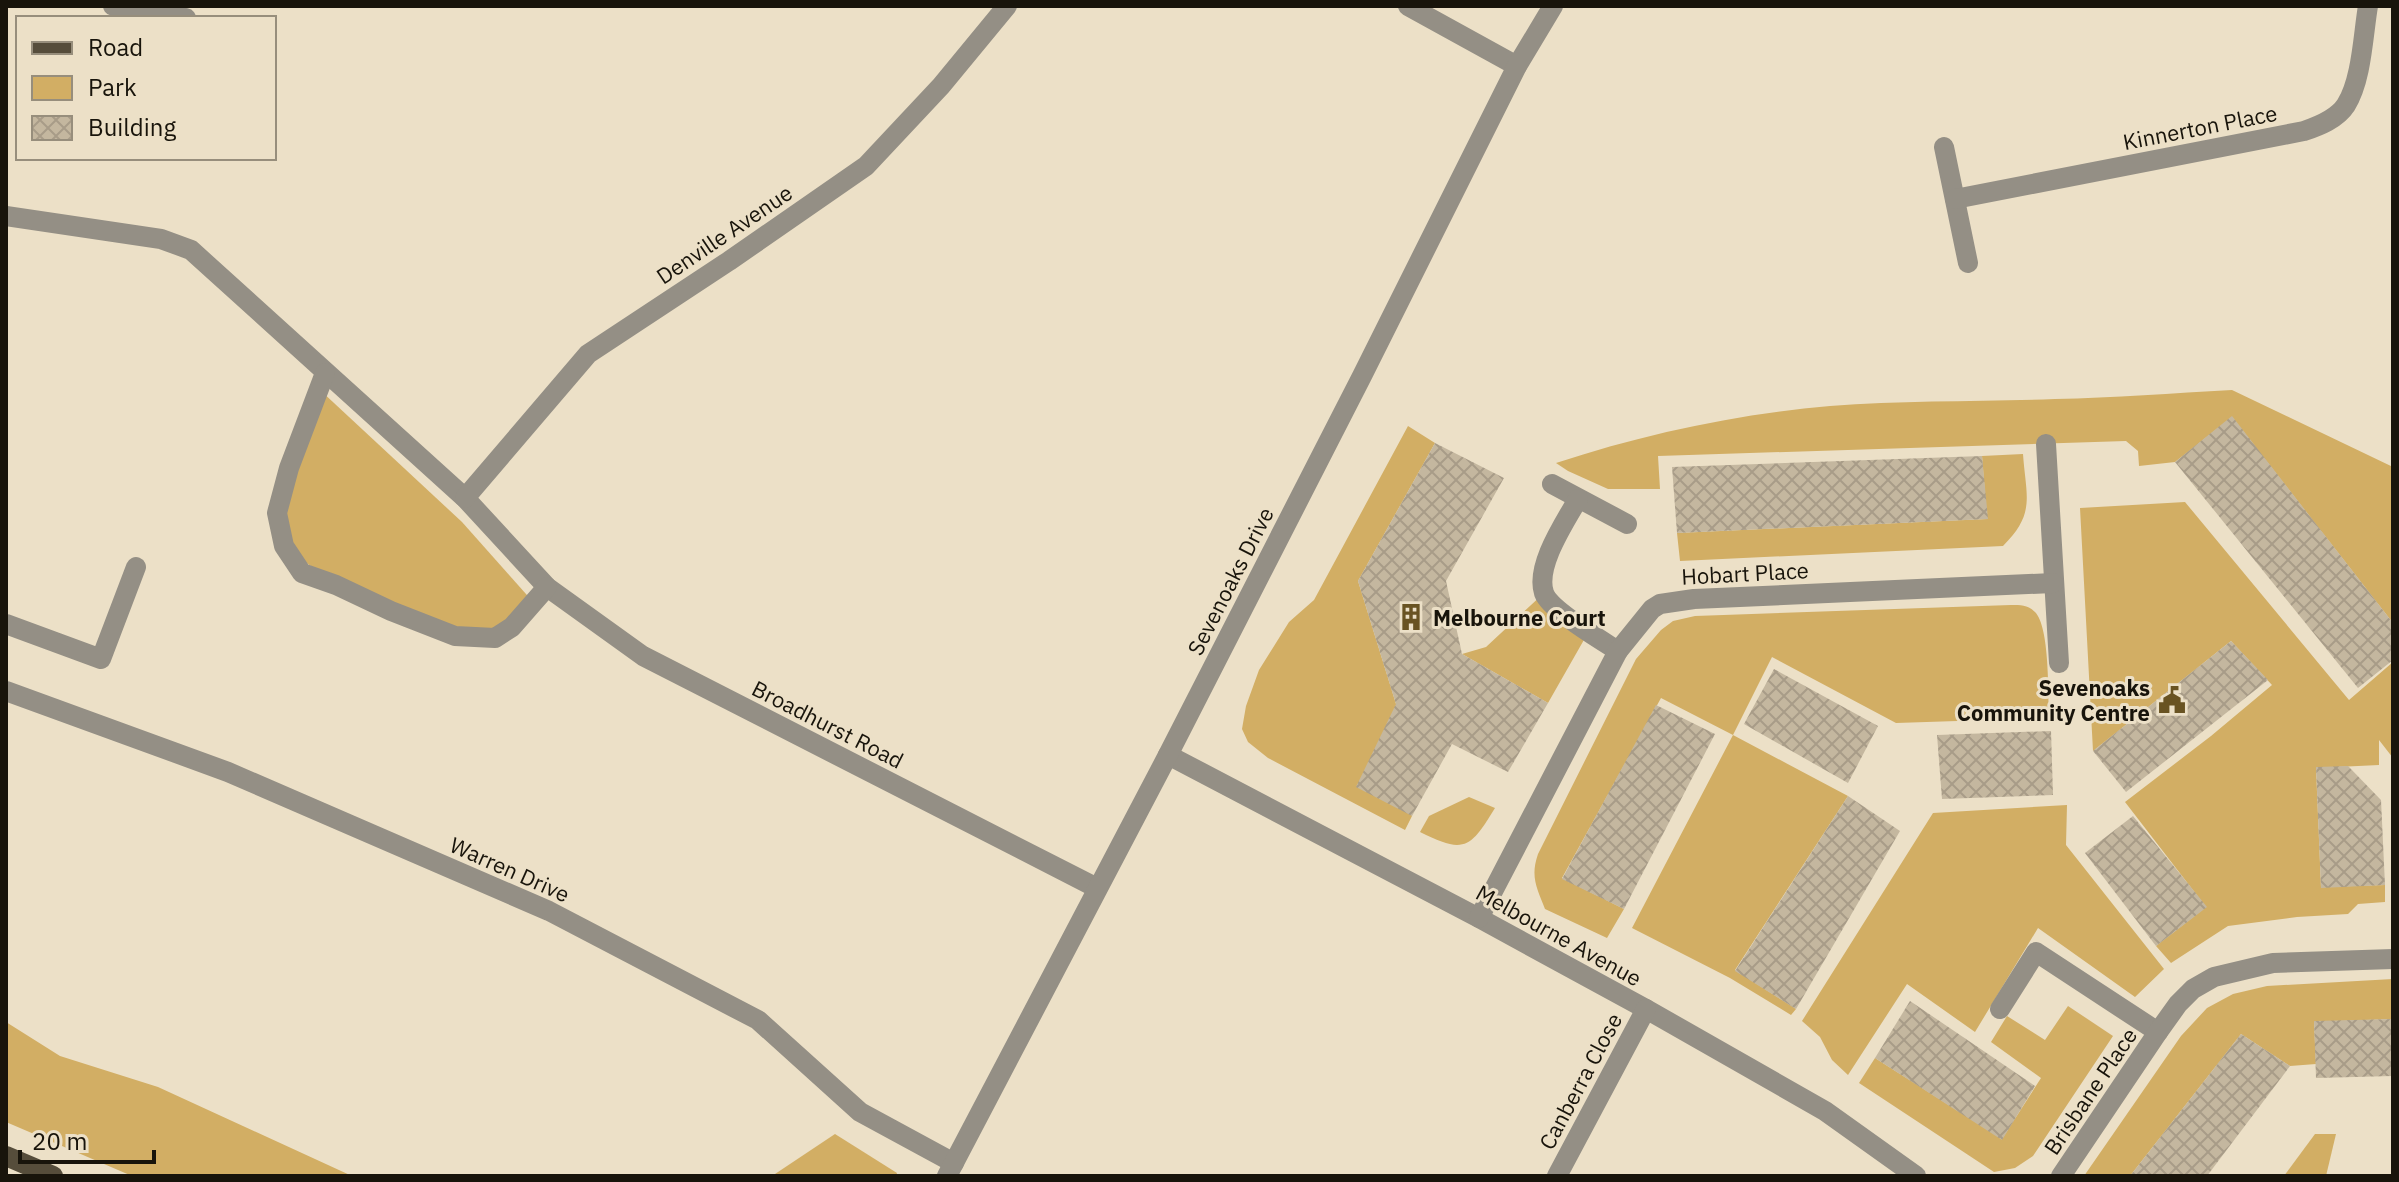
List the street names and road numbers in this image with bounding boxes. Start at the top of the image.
street label: Kinnerton Place [2120,98,2280,156]
street label: Denville Avenue [650,178,798,290]
street label: Sevenoaks Drive [1180,502,1280,660]
street label: Hobart Place [1681,555,1809,591]
street label: Broadhurst Road [747,673,909,775]
street label: Warren Drive [446,830,574,908]
street label: Melbourne Avenue [1471,878,1647,992]
street label: Canberra Close [1532,1008,1628,1154]
street label: Brisbane Place [2037,1022,2143,1160]

